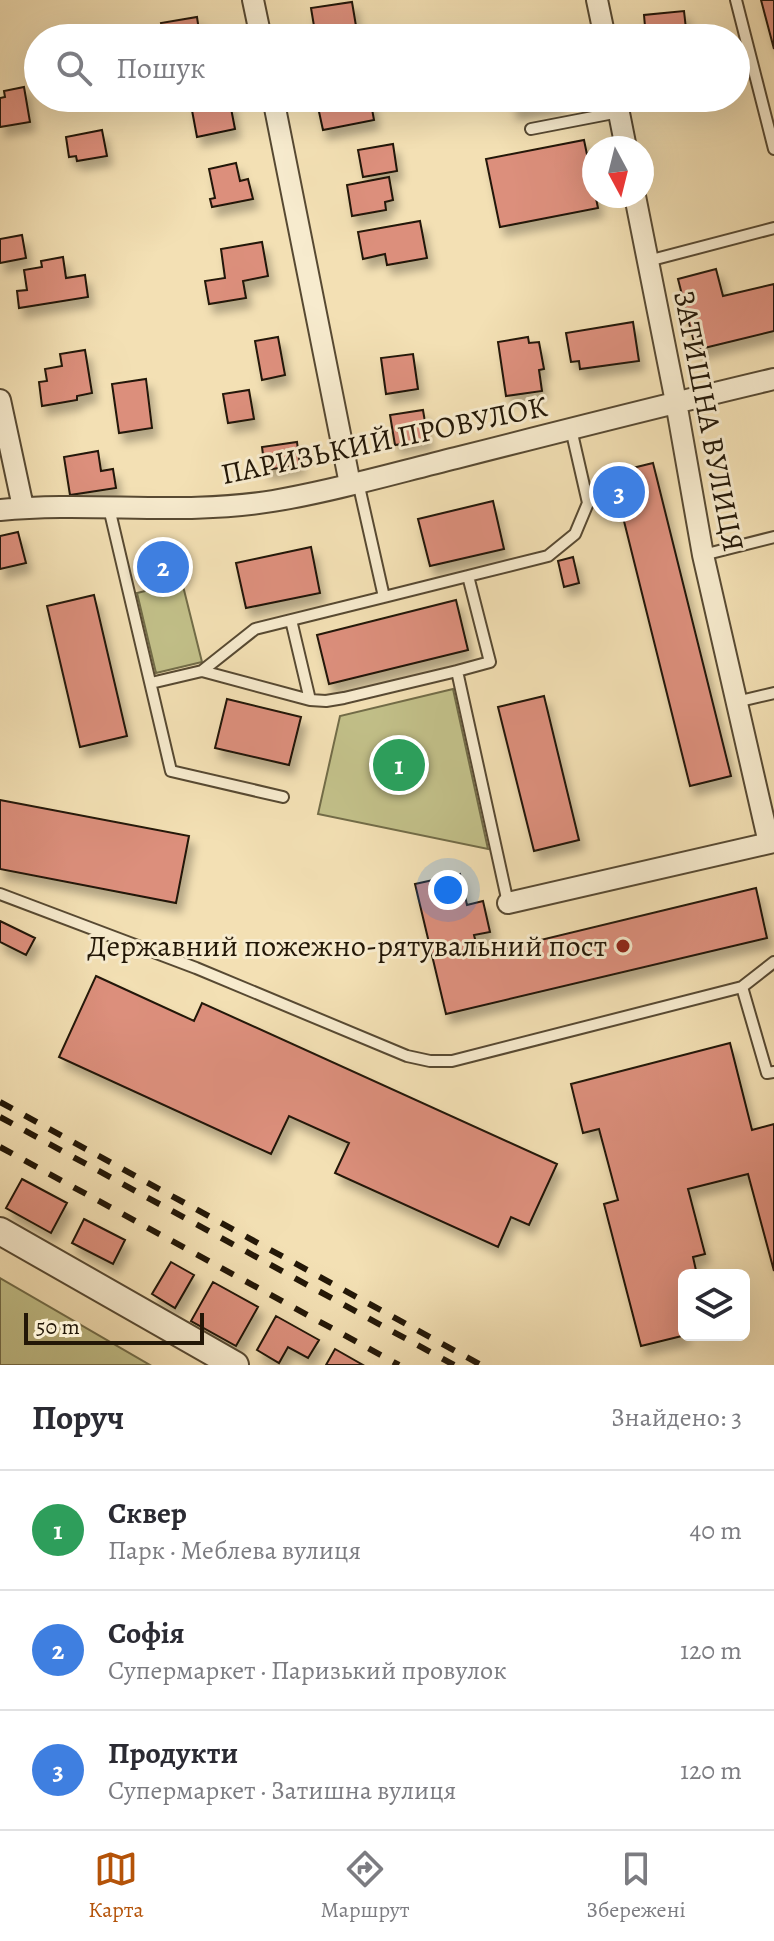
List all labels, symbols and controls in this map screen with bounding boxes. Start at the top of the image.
search box [24,24,750,112]
icon: search [52,46,96,90]
text: Пошук [116,48,206,88]
north arrow [582,136,654,208]
street label: ЗАТИШНА ВУЛИЦЯ [664,287,754,555]
street label: ПАРИЗЬКИЙ ПРОВУЛОК [217,386,551,494]
pin: 3 [593,462,645,522]
pin: 2 [137,537,189,597]
pin: 1 [373,735,425,795]
your location [428,870,468,910]
place label: Державний пожежно-рятувальний пост [87,926,607,966]
marker: Державний пожежно-рятувальний пост [614,937,632,955]
map controls [678,1269,750,1341]
button: layers [678,1269,750,1341]
scale bar [24,1309,204,1345]
text: 50 m [36,1312,80,1342]
text: Поруч [32,1394,124,1441]
text: Знайдено: 3 [611,1400,742,1435]
text: Сквер [108,1493,187,1533]
text: 1 [53,1513,63,1548]
text: 40 m [690,1513,742,1548]
text: Парк · Меблева вулиця [108,1533,361,1568]
text: Софія [108,1613,185,1653]
text: 2 [52,1633,64,1668]
text: 120 m [680,1633,742,1668]
text: Супермаркет · Паризький провулок [108,1653,507,1688]
text: Продукти [108,1733,238,1773]
text: 3 [52,1753,64,1788]
text: 120 m [680,1753,742,1788]
text: Супермаркет · Затишна вулиця [108,1773,456,1808]
tab: Карта [88,1847,144,1925]
tab: Маршрут [320,1847,410,1925]
tab: Збережені [586,1847,686,1925]

